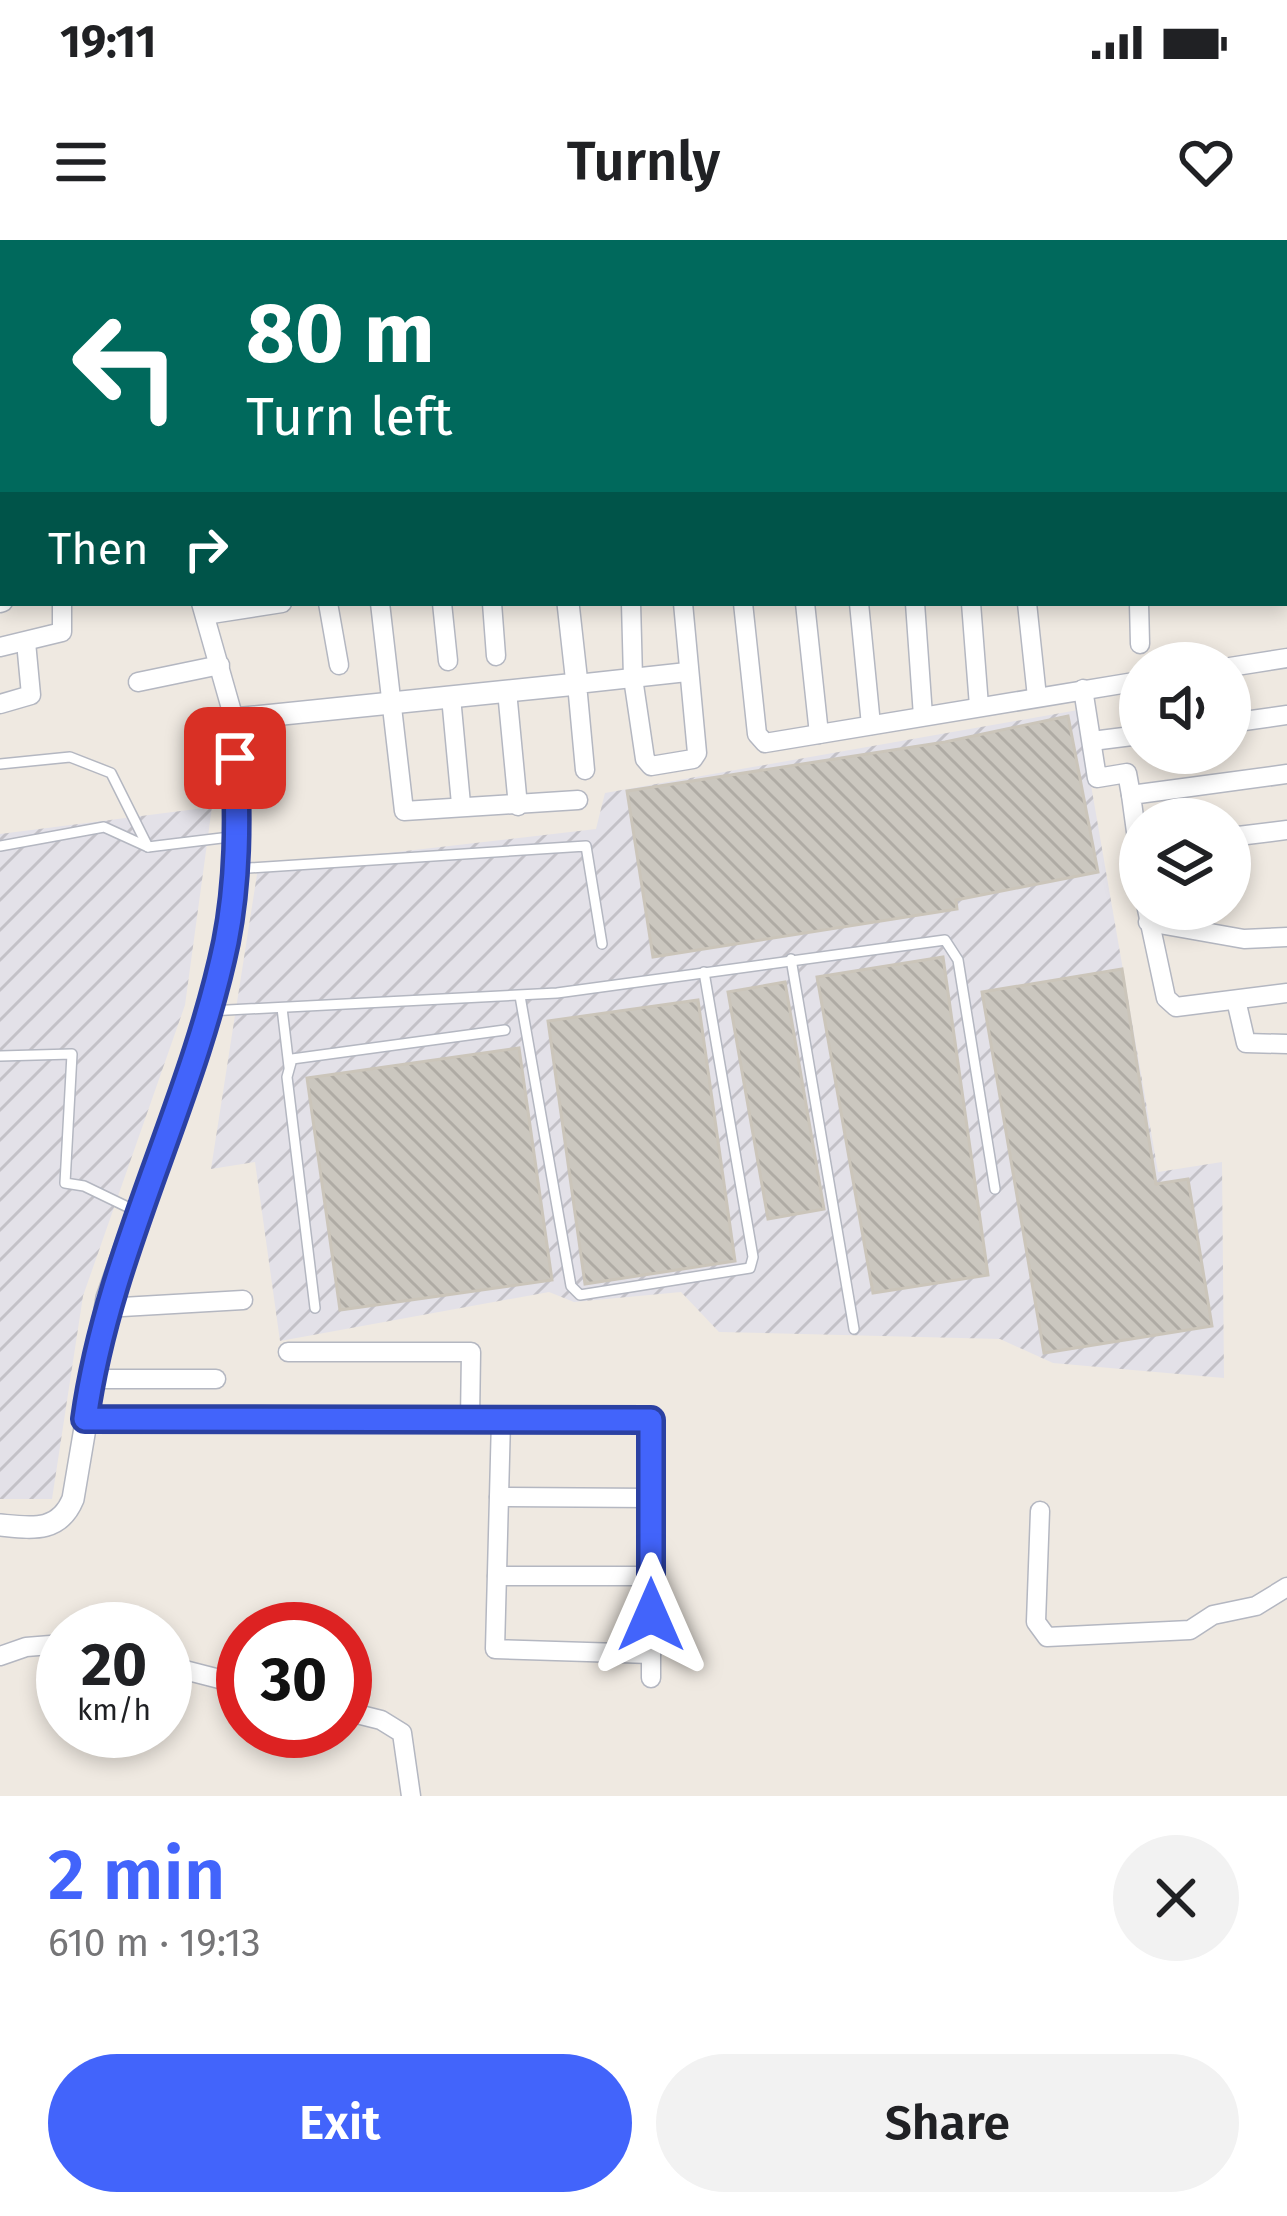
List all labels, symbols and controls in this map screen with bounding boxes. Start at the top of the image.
text: 19:11 [60,15,156,69]
icon: menu [48,129,114,195]
icon: heart [1173,129,1239,195]
text: Turnly [567,130,720,194]
text: 80 m [246,283,435,384]
icon: left [48,288,204,444]
text: Turn left [246,385,453,449]
icon: right [173,516,239,582]
text: Then [48,522,149,576]
map controls [1119,642,1251,930]
button: sound [1119,642,1251,774]
pin [184,707,286,809]
icon: arrive [202,725,268,791]
button: layers [1119,798,1251,930]
position arrow [588,1552,714,1678]
speed limit sign: 30 [216,1602,372,1758]
text: 20 [81,1629,147,1701]
text: km/h [77,1692,151,1728]
text: 2 min [48,1832,225,1918]
button: close [1113,1835,1239,1961]
text: 610 m · 19:13 [48,1920,261,1966]
button: Exit [48,2054,632,2192]
button: Share [656,2054,1239,2192]

